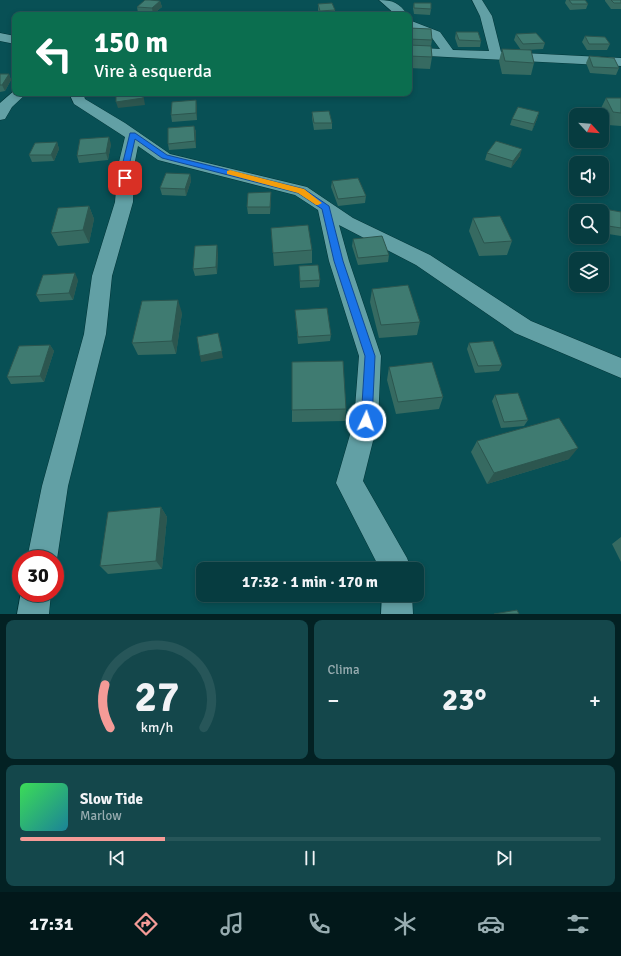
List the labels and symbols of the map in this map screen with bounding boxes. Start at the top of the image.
north arrow [569,108,609,148]
pin [108,161,142,195]
position arrow [345,400,387,442]
speed limit sign: 30 [12,550,64,602]

